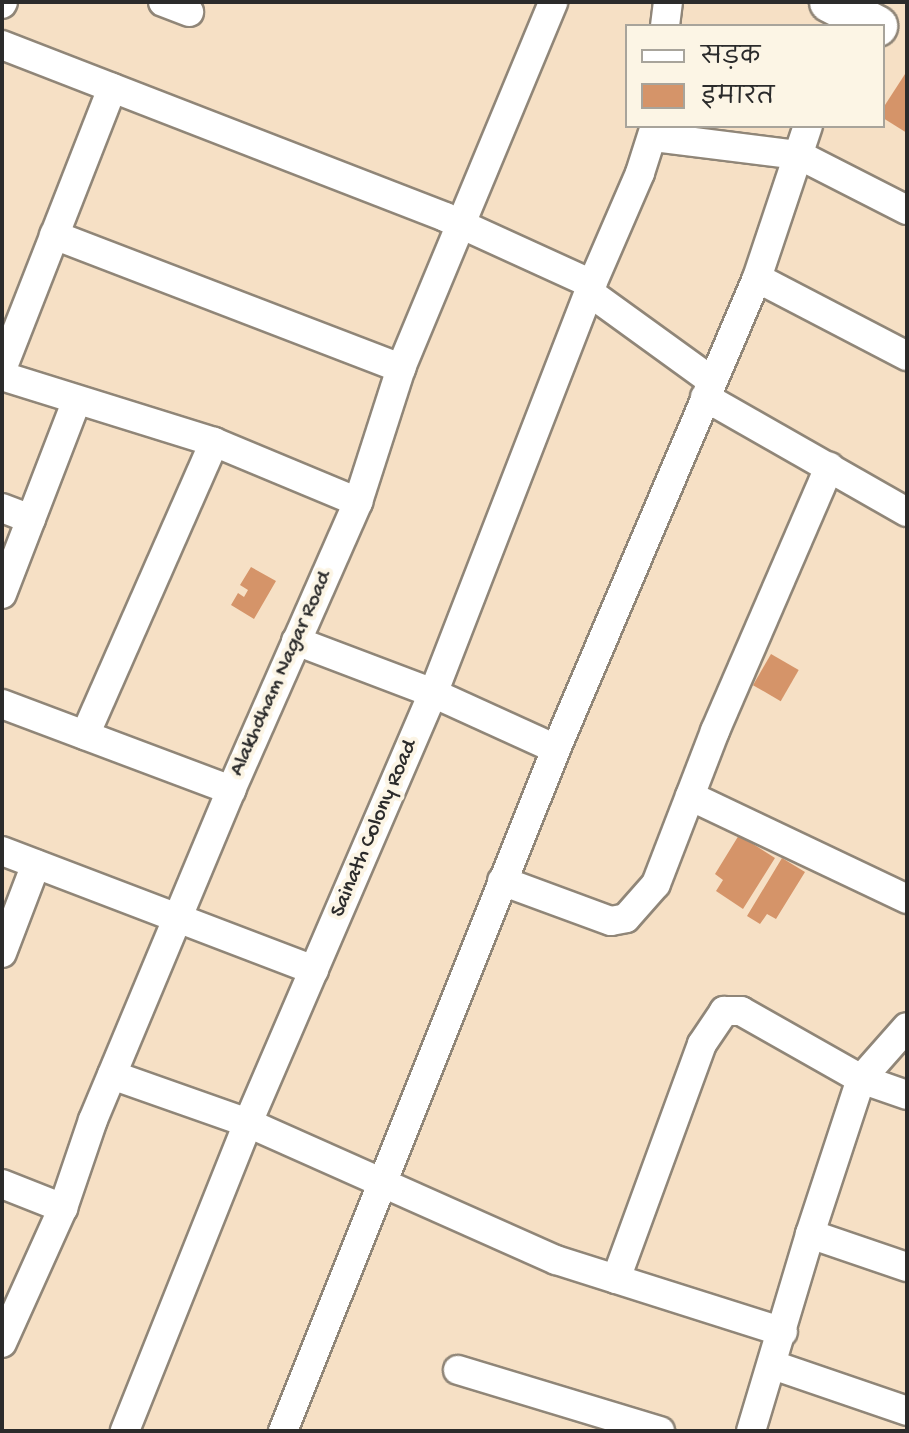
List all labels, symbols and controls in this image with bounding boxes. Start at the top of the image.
legend [625,24,885,128]
text: सड़क [701,44,760,73]
text: इमारत [701,84,774,113]
street label: Alakhdham Nagar Road [225,567,339,781]
street label: Sainath Colony Road [326,736,424,922]

